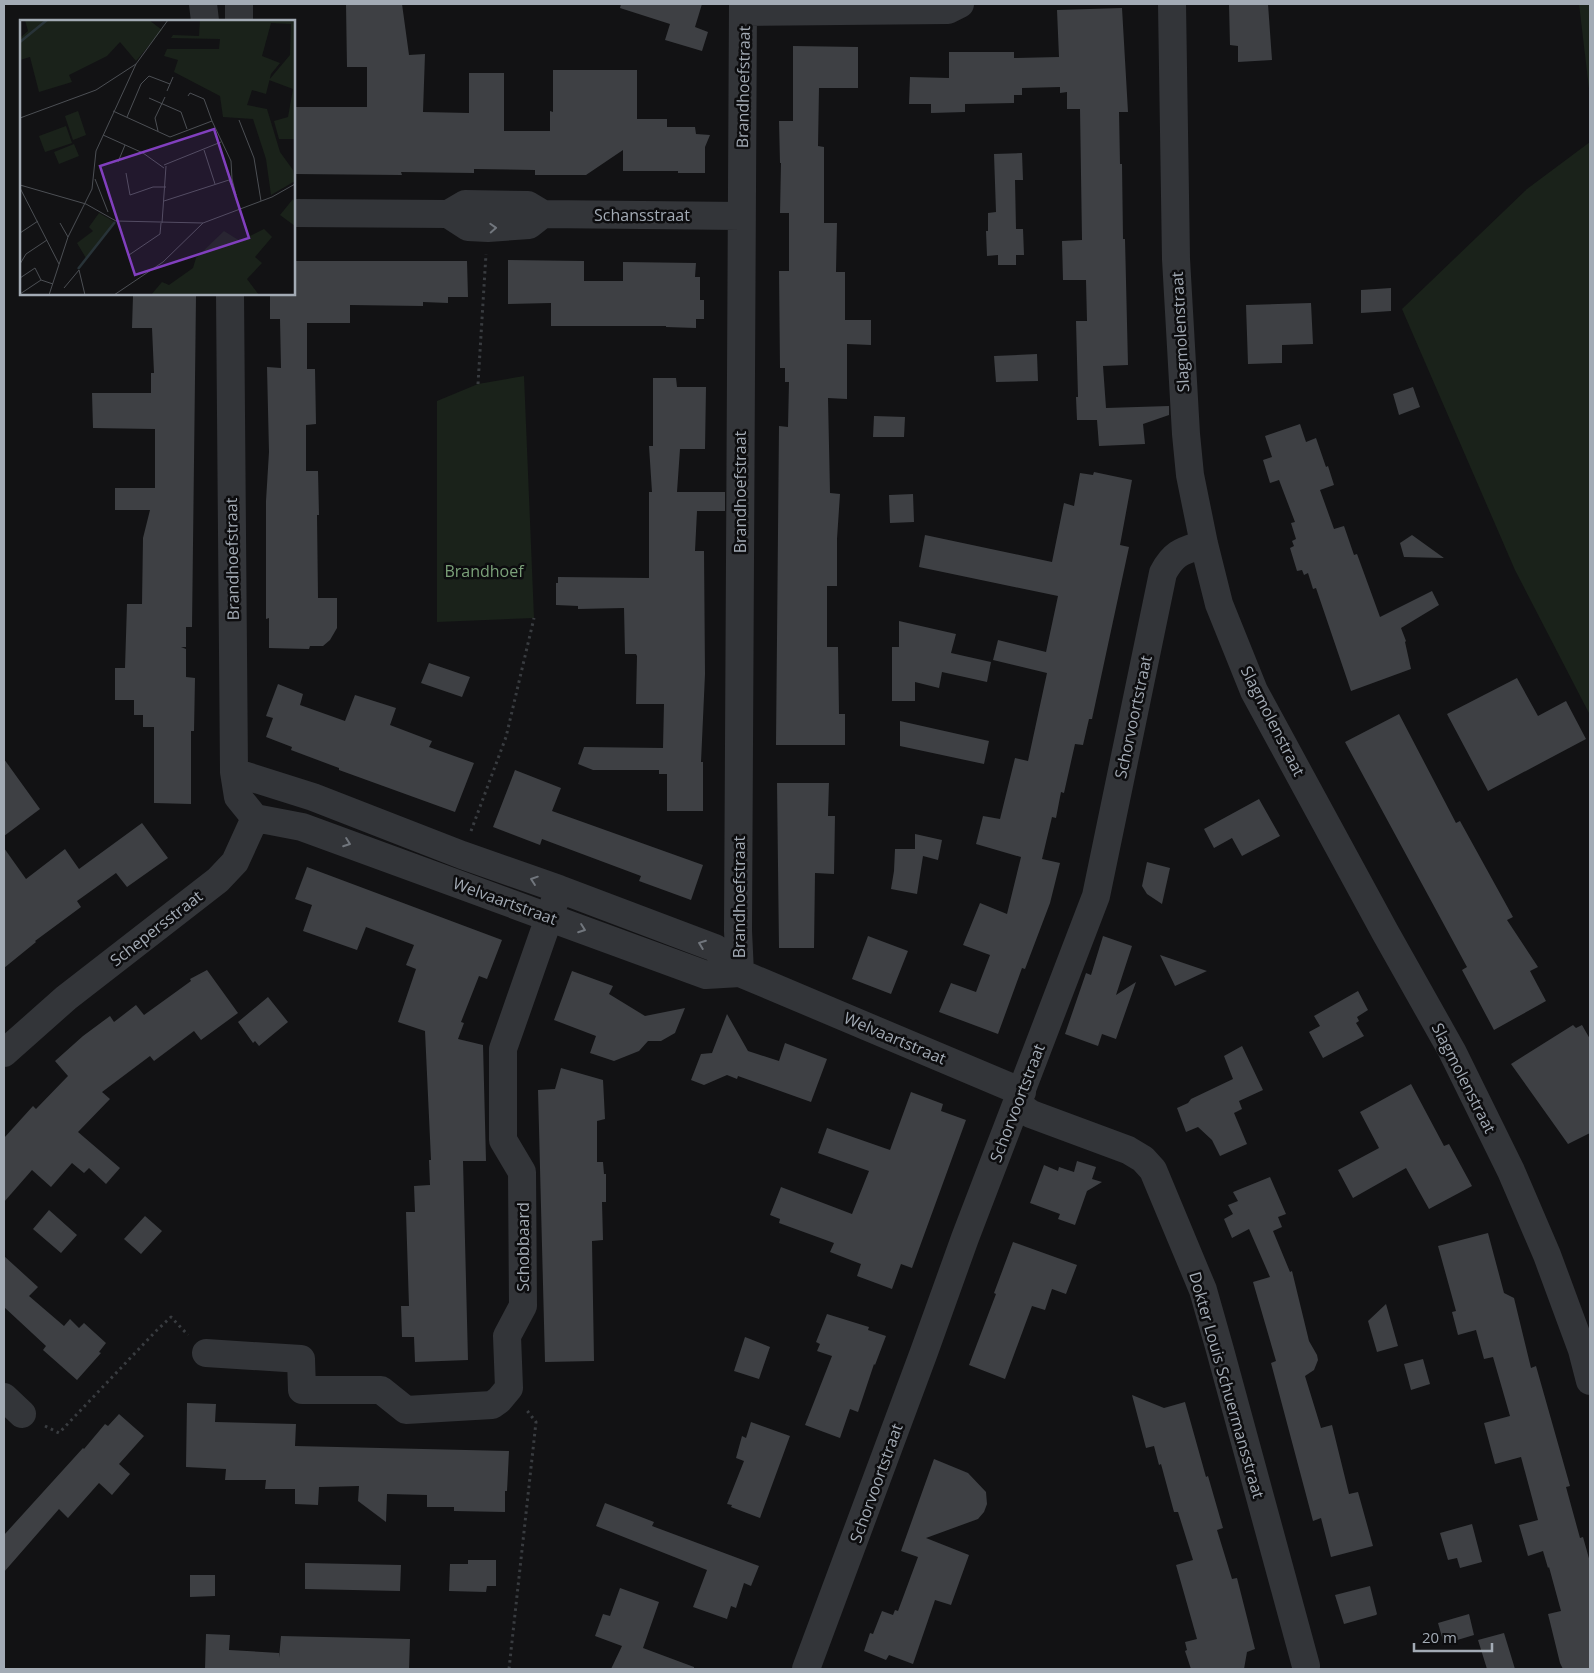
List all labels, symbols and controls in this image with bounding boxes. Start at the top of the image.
inset map [20,20,295,295]
street label: Brandhoefstraat [731,25,755,148]
street label: Schansstraat [594,204,690,226]
one-way arrow [489,222,497,233]
street label: Slagmolenstraat [1166,271,1194,393]
street label: Brandhoefstraat [729,430,751,553]
street label: Brandhoefstraat [220,497,244,620]
park label: Brandhoef [444,560,525,582]
street label: Schorvoortstraat [1109,653,1157,781]
street label: Slagmolenstraat [1236,662,1310,780]
street label: Brandhoefstraat [728,835,750,958]
one-way arrow [343,837,351,847]
street label: Welvaartstraat [450,872,560,930]
one-way arrow [530,876,539,886]
street label: Schepersstraat [105,885,207,971]
one-way arrow [577,923,586,933]
one-way arrow [699,939,707,949]
street label: Welvaartstraat [840,1007,950,1070]
street label: Slagmolenstraat [1427,1019,1501,1137]
street label: Schorvoortstraat [984,1040,1050,1165]
street label: Schobbaard [512,1202,534,1292]
street label: Dokter Louis Schuermansstraat [1184,1269,1270,1501]
street label: Schorvoortstraat [844,1420,908,1546]
scale bar [1414,1620,1492,1652]
text: 20 m [1422,1627,1457,1647]

